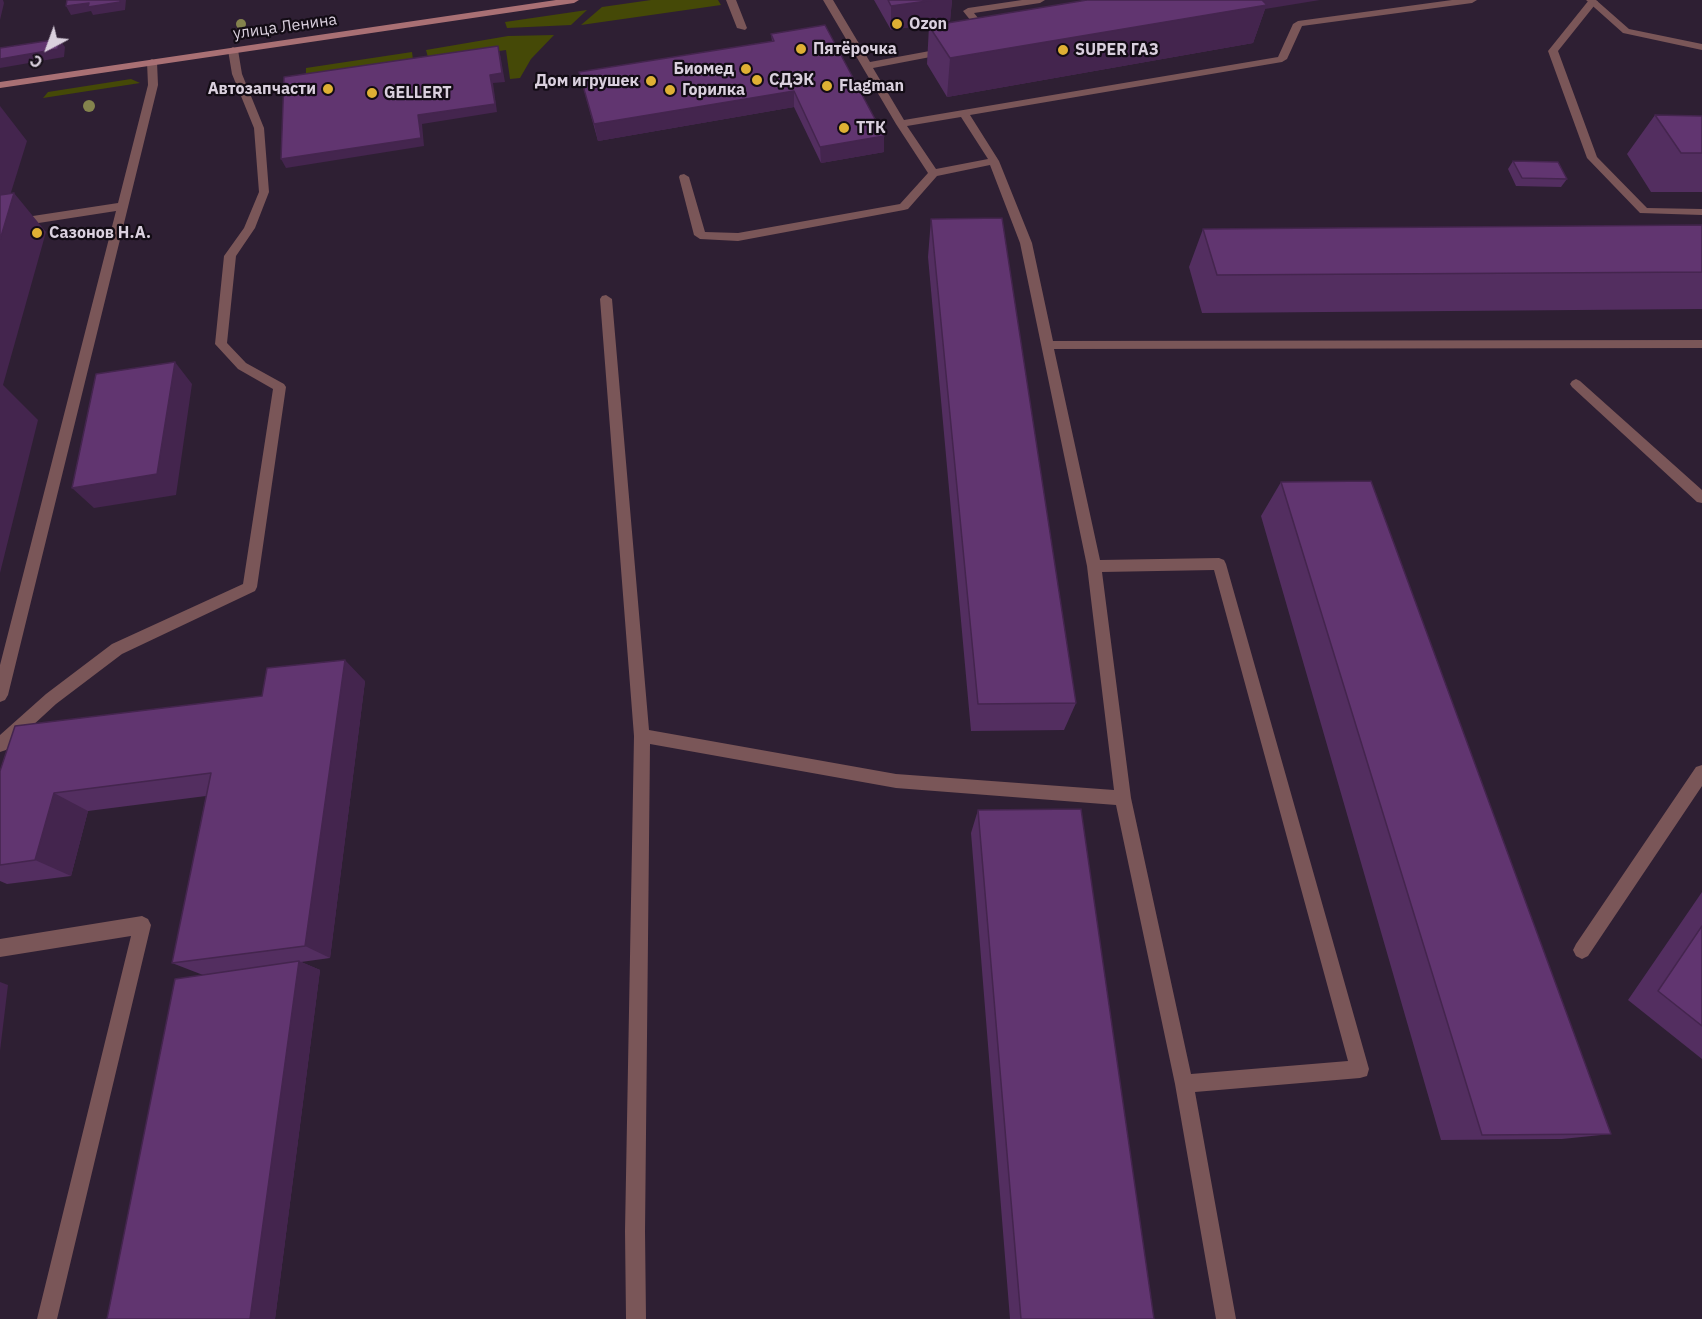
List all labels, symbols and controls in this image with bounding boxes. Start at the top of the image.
street label: улица Ленина [232,10,338,44]
place label: Ozon [909,14,947,34]
marker: Ozon [890,17,904,31]
north arrow [18,18,78,78]
place label: Пятёрочка [813,39,897,59]
place label: SUPER ГАЗ [1075,40,1158,60]
marker: Пятёрочка [794,42,808,56]
marker: SUPER ГАЗ [1056,43,1070,57]
text: С [26,51,47,73]
place label: Биомед [674,59,734,79]
marker: Биомед [739,62,753,76]
place label: СДЭК [769,70,814,90]
place label: Дом игрушек [535,71,639,91]
marker: СДЭК [750,73,764,87]
marker: Дом игрушек [644,74,658,88]
place label: Flagman [839,76,904,96]
place label: Автозапчасти [208,79,316,99]
marker: Flagman [820,79,834,93]
place label: Горилка [682,80,745,100]
marker: Автозапчасти [321,82,335,96]
place label: GELLERT [384,83,452,103]
marker: Горилка [663,83,677,97]
marker: GELLERT [365,86,379,100]
place label: ТТК [856,118,886,138]
marker: ТТК [837,121,851,135]
place label: Сазонов Н.А. [49,223,151,243]
marker: Сазонов Н.А. [30,226,44,240]

